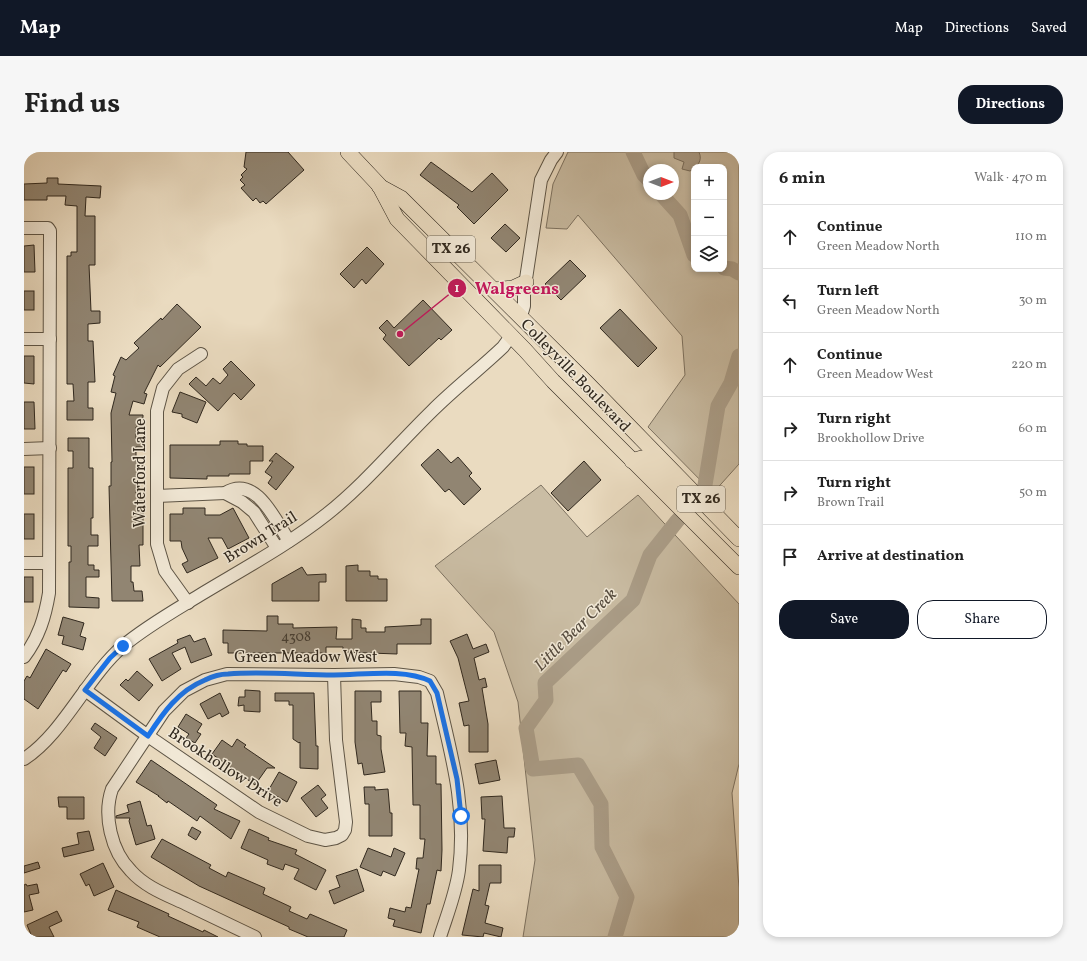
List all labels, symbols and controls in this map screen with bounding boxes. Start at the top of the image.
text: Map [20,15,61,41]
text: Map [895,19,923,38]
text: Directions [945,19,1009,38]
text: Saved [1031,19,1067,38]
text: Find us [24,85,120,124]
button: Directions [958,85,1063,124]
north arrow [643,164,679,200]
map controls [691,164,727,272]
button: + [691,164,727,200]
text: 6 min [779,167,825,190]
text: Walk · 470 m [974,169,1047,187]
button: − [691,200,727,236]
text: Continue [817,217,882,238]
icon: ahead [779,226,801,248]
text: 110 m [1015,228,1047,246]
road number: TX 26 [427,236,475,262]
button: layers [691,236,727,272]
text: Green Meadow North [817,238,940,256]
callout: Walgreens [447,273,568,302]
text: Walgreens [475,278,559,301]
text: 1 [455,281,460,297]
text: Turn left [817,281,879,302]
icon: left [779,290,801,312]
text: 30 m [1019,292,1047,310]
text: Green Meadow North [817,302,940,320]
street label: Colleyville Boulevard [515,314,635,438]
text: Continue [817,345,882,366]
icon: ahead [779,354,801,376]
text: 220 m [1011,356,1047,374]
text: Green Meadow West [817,366,933,384]
text: Turn right [817,409,891,430]
street label: Waterford Lane [130,418,152,528]
icon: right [779,418,801,440]
text: 60 m [1019,420,1047,438]
text: Brookhollow Drive [817,430,924,448]
text: Turn right [817,473,891,494]
icon: right [779,482,801,504]
text: 50 m [1019,484,1047,502]
road number: TX 26 [677,486,725,512]
text: Brown Trail [817,494,884,512]
street label: Brown Trail [220,507,302,569]
icon: arrive [779,546,801,568]
text: Arrive at destination [817,546,964,567]
water label: Little Bear Creek [529,583,623,677]
button: Save [779,600,909,639]
button: Share [917,600,1047,639]
house number: 4308 [281,628,311,647]
route end [114,637,132,655]
street label: Green Meadow West [234,647,378,669]
street label: Brookhollow Drive [164,723,286,813]
route start [452,807,470,825]

